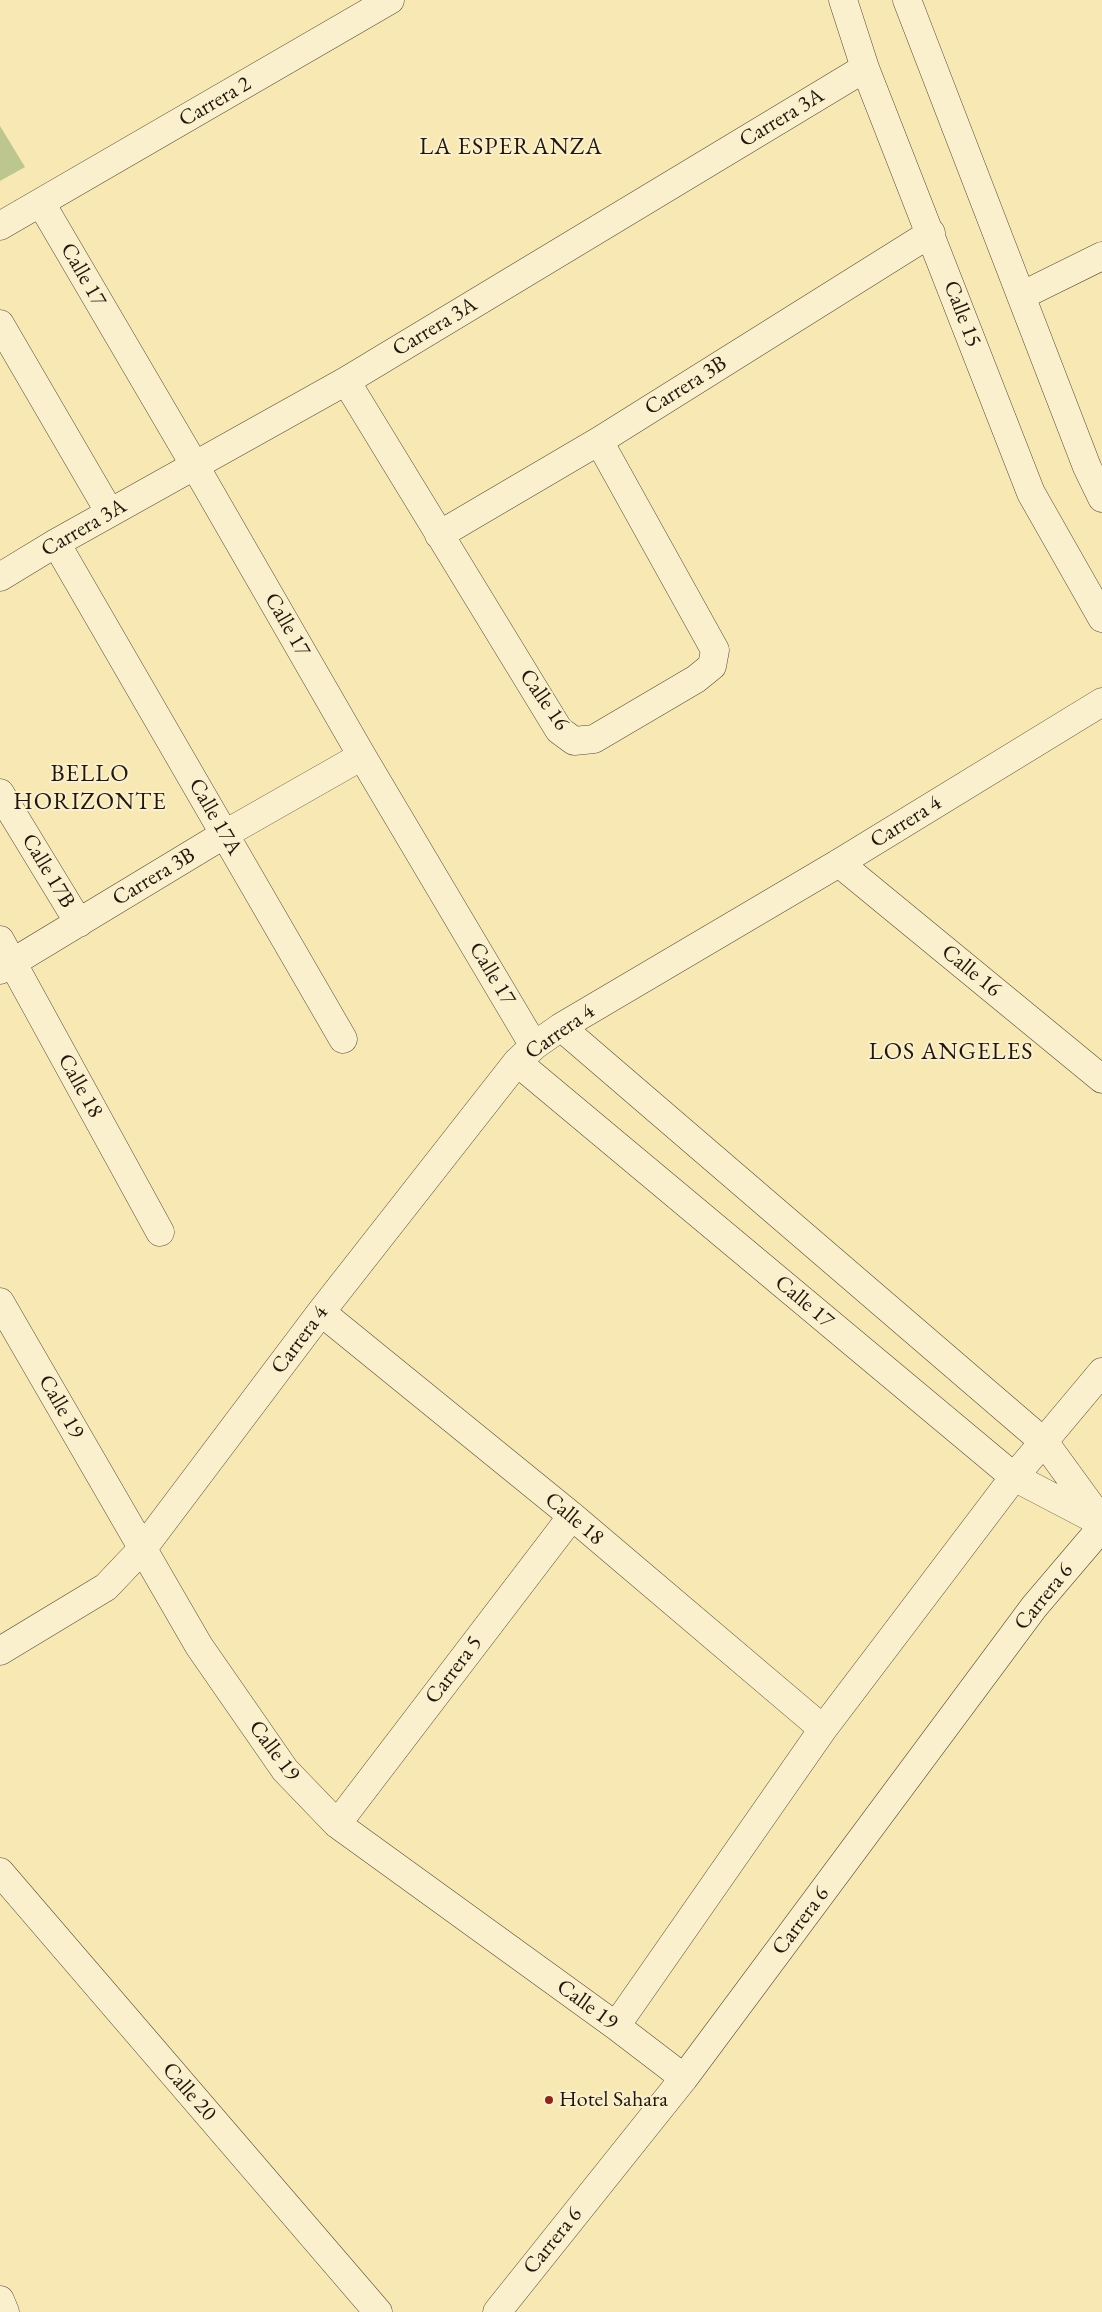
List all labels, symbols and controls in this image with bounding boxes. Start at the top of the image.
street label: Carrera 2 [174,71,256,133]
street label: Carrera 3A [735,82,829,154]
district label: LA ESPERANZA [418,133,604,161]
street label: Calle 17 [54,238,112,312]
street label: Calle 15 [937,277,987,351]
street label: Carrera 3A [388,291,482,363]
street label: Carrera 3B [640,351,732,421]
street label: Carrera 3A [37,493,131,563]
street label: Calle 17 [258,588,316,662]
street label: Calle 16 [513,664,575,736]
district label: BELLO HORIZONTE [12,760,168,816]
street label: Calle 17A [182,774,248,860]
street label: Carrera 4 [866,790,946,854]
street label: Calle 17B [16,829,80,913]
street label: Carrera 3B [108,842,200,912]
street label: Calle 17 [463,938,521,1010]
street label: Calle 16 [936,939,1006,1003]
street label: Carrera 4 [520,999,600,1065]
district label: LOS ANGELES [867,1038,1035,1066]
street label: Calle 18 [52,1049,108,1123]
street label: Calle 17 [769,1270,839,1334]
street label: Carrera 4 [266,1301,334,1379]
street label: Calle 19 [32,1370,90,1444]
street label: Calle 18 [539,1487,609,1551]
street label: Carrera 6 [1009,1558,1079,1636]
street label: Carrera 5 [420,1631,488,1709]
street label: Calle 19 [243,1715,305,1787]
street label: Carrera 6 [767,1882,835,1960]
street label: Calle 19 [551,1974,623,2036]
street label: Calle 20 [156,2057,222,2127]
place label: Hotel Sahara [559,2087,668,2113]
marker: Hotel Sahara [543,2094,555,2106]
street label: Carrera 6 [518,2202,588,2280]

